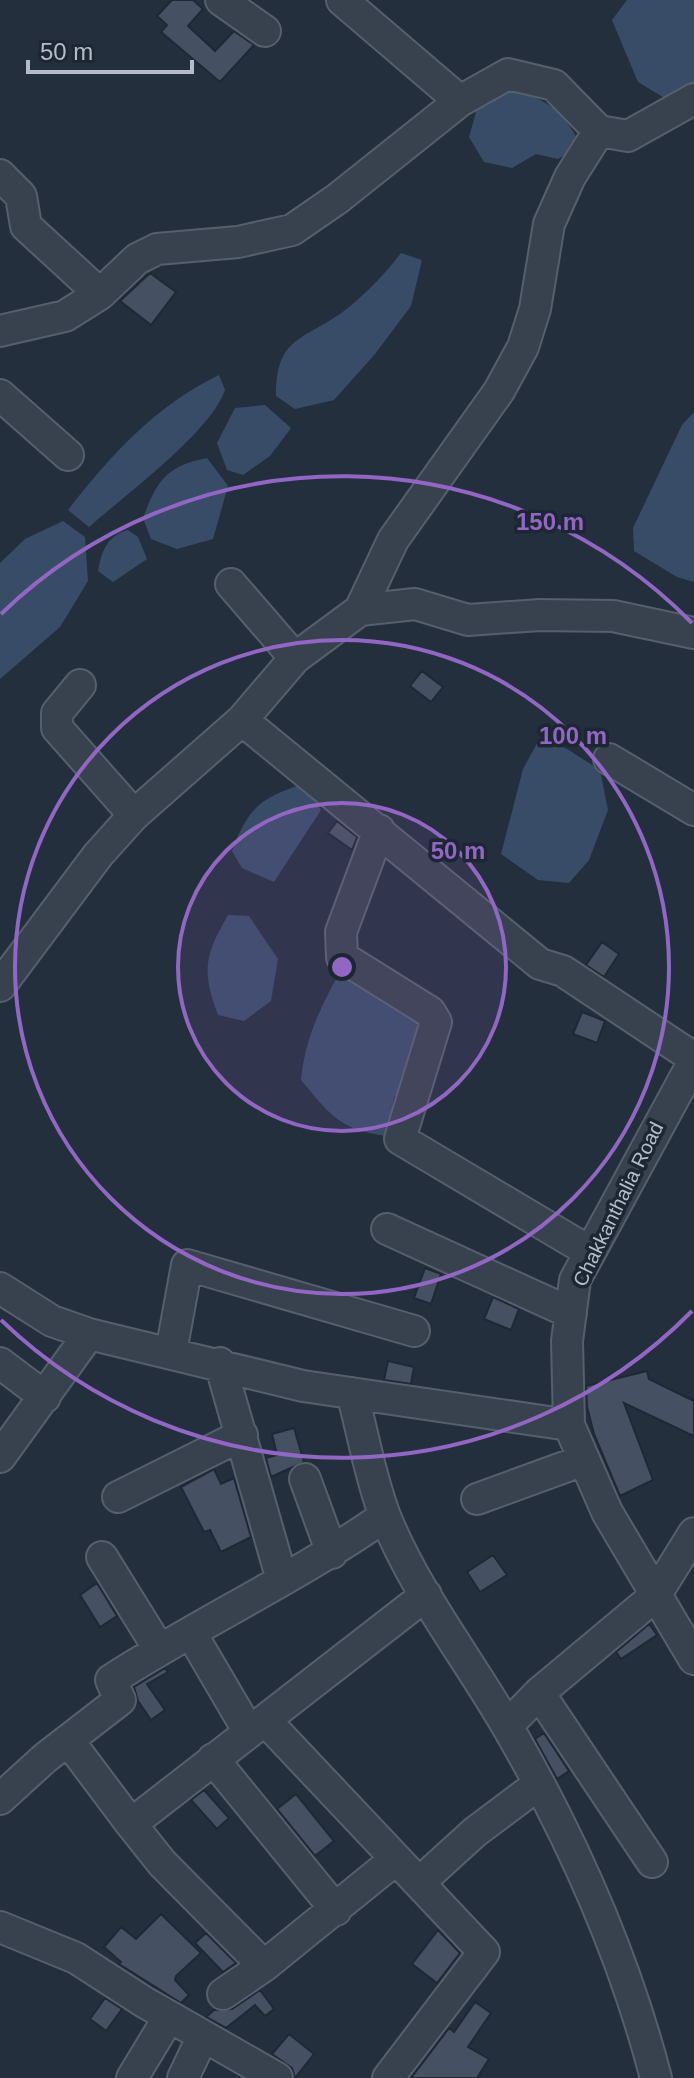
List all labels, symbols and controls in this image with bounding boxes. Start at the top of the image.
scale bar [28,24,192,74]
text: 50 m [40,38,93,65]
text: 150 m [516,508,584,535]
text: 100 m [539,722,607,749]
text: 50 m [431,837,485,864]
centre of rings [328,953,356,981]
street label: Chakkanthalia Road [569,1118,667,1290]

